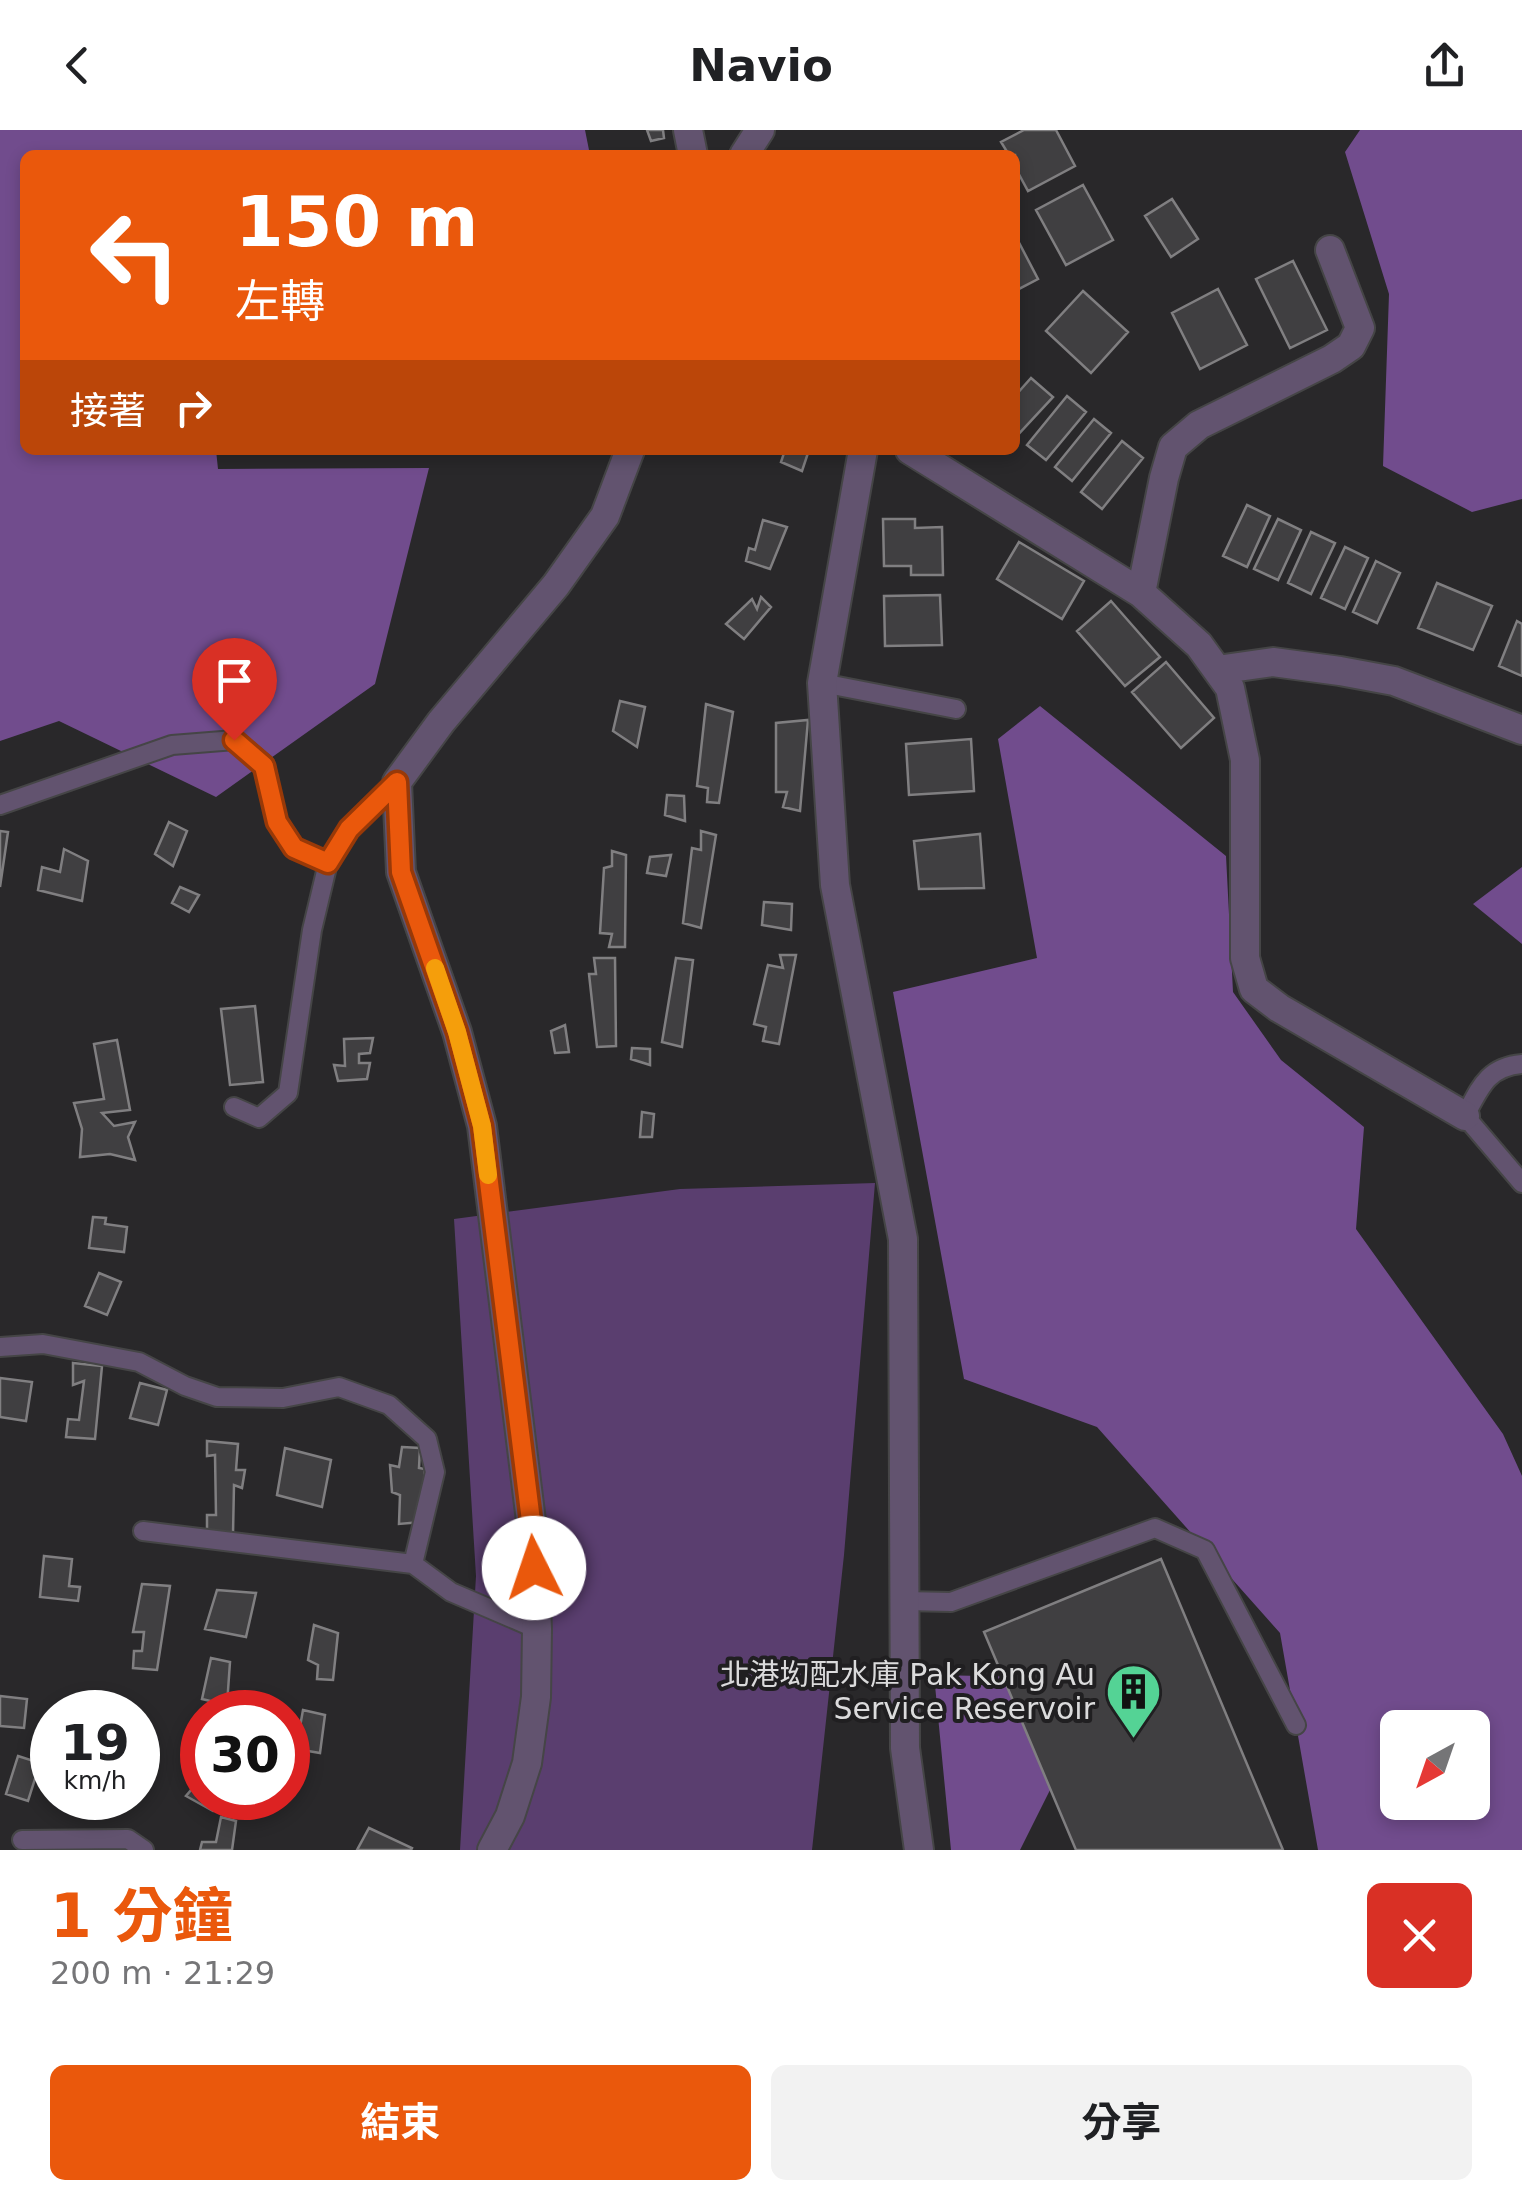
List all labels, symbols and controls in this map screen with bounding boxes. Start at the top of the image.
icon: back [50,38,105,93]
icon: share [1417,38,1472,93]
text: Navio [689,39,833,92]
text: 150 m [235,181,478,263]
icon: left [70,190,200,320]
text: 左轉 [235,275,325,328]
icon: right [166,380,221,435]
text: 接著 [70,389,146,433]
pin [192,638,277,741]
icon: arrive [207,653,262,708]
position arrow [482,1516,586,1620]
place label: 北港㘭配水庫 Pak Kong Au Service Reservoir [720,1657,1096,1726]
building icon: 北港㘭配水庫 Pak Kong Au Service Reservoir [1104,1662,1164,1741]
speed limit sign: 30 [180,1690,310,1820]
north arrow [1380,1710,1490,1820]
map controls [1380,1710,1490,1820]
text: 19 [60,1714,130,1772]
text: km/h [63,1766,127,1795]
text: 1 分鐘 [50,1881,233,1951]
button: close [1367,1883,1472,1988]
text: 200 m · 21:29 [50,1954,275,1992]
button: 結束 [50,2065,751,2180]
button: 分享 [771,2065,1472,2180]

